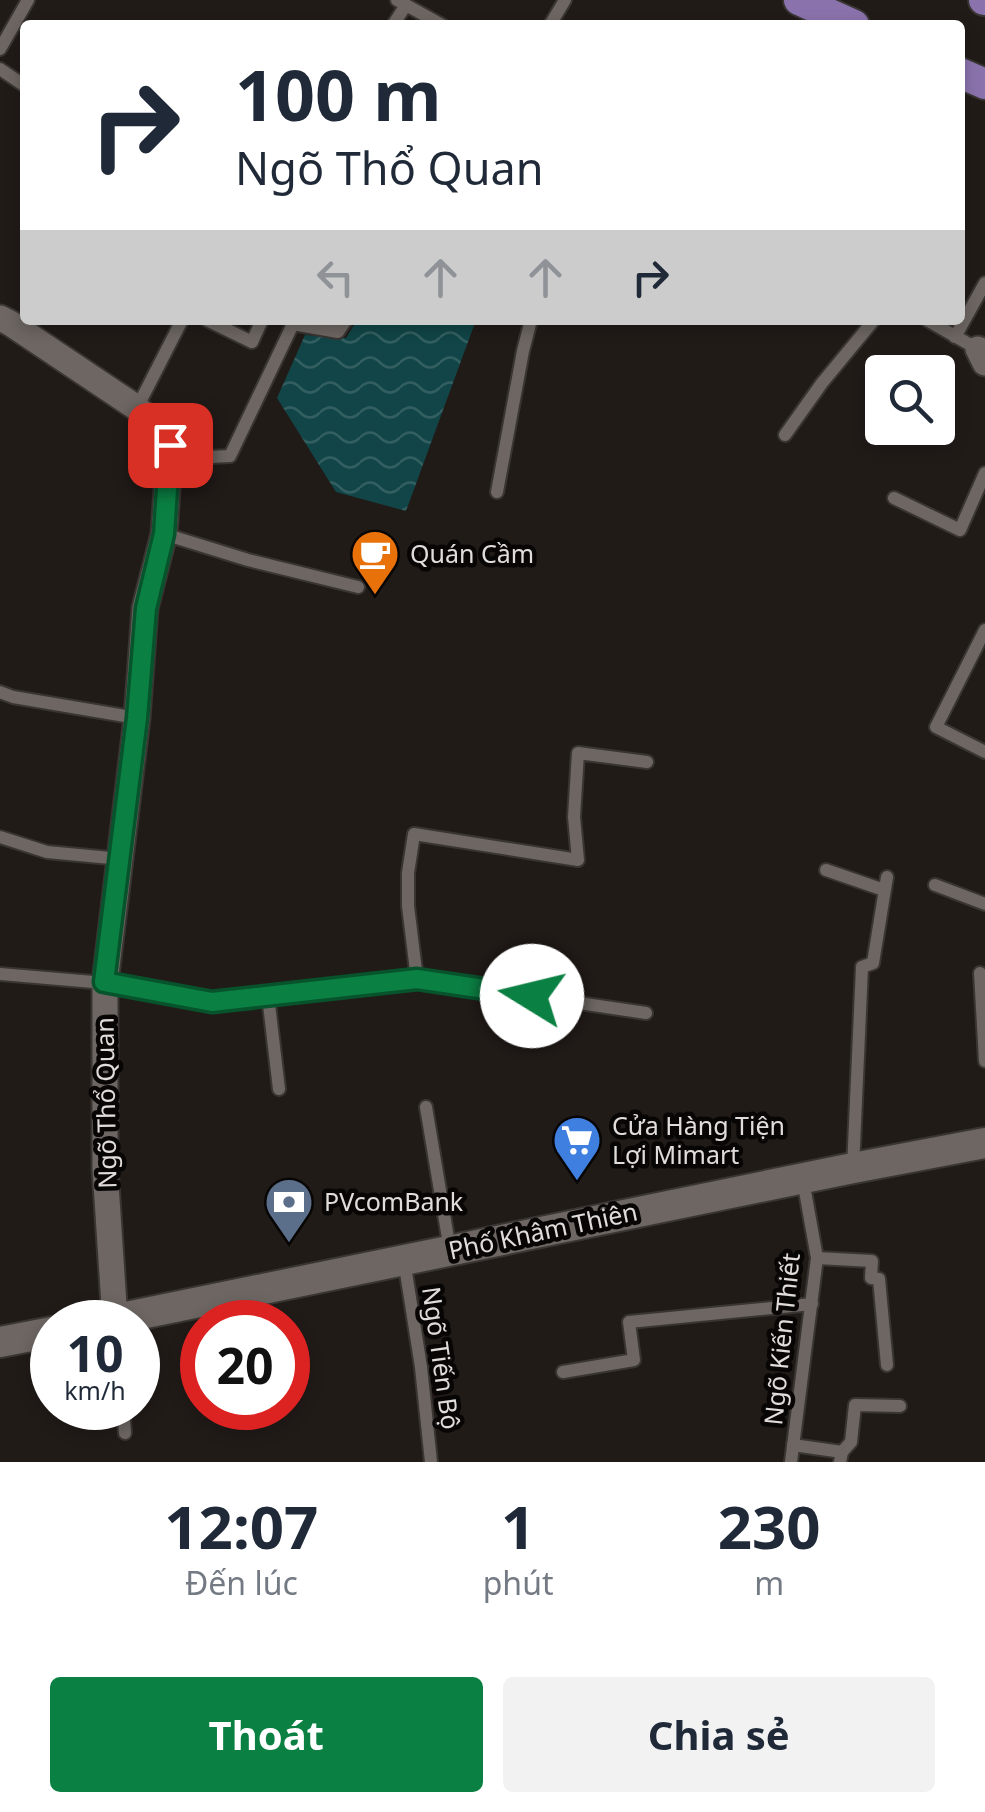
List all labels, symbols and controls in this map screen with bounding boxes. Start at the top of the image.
text: 100 m [235,46,442,142]
icon: right [70,60,200,190]
text: Ngõ Thổ Quan [235,137,544,198]
icon: left [308,250,363,305]
icon: ahead [413,250,468,305]
icon: ahead [518,250,573,305]
icon: right [623,250,678,305]
map controls [865,355,955,445]
button: search [865,355,955,445]
pin [128,403,213,488]
icon: arrive [143,418,198,473]
cafe icon: Quán Cầm [349,528,401,596]
place label: Quán Cầm [410,536,534,570]
position arrow [480,944,584,1048]
street label: Ngõ Thổ Quan [87,1017,123,1189]
place label: Cửa Hàng Tiện Lợi Mimart [612,1108,785,1171]
supermarket icon: Cửa Hàng Tiện Lợi Mimart [551,1114,603,1182]
bank icon: PVcomBank [263,1176,315,1244]
place label: PVcomBank [324,1184,464,1218]
street label: Phố Khâm Thiên [445,1193,640,1267]
street label: Ngõ Kiến Thiết [755,1251,807,1427]
street label: Ngõ Tiến Bộ [415,1284,469,1431]
speed limit sign: 20 [180,1300,310,1430]
text: 10 [66,1319,124,1387]
text: km/h [64,1373,126,1407]
text: 12:07 [164,1485,318,1567]
text: 1 [501,1485,535,1567]
text: 230 [718,1485,821,1567]
text: Đến lúc [185,1561,298,1604]
text: phút [483,1561,553,1604]
text: m [754,1561,784,1604]
button: Thoát [50,1677,483,1792]
button: Chia sẻ [503,1677,935,1792]

